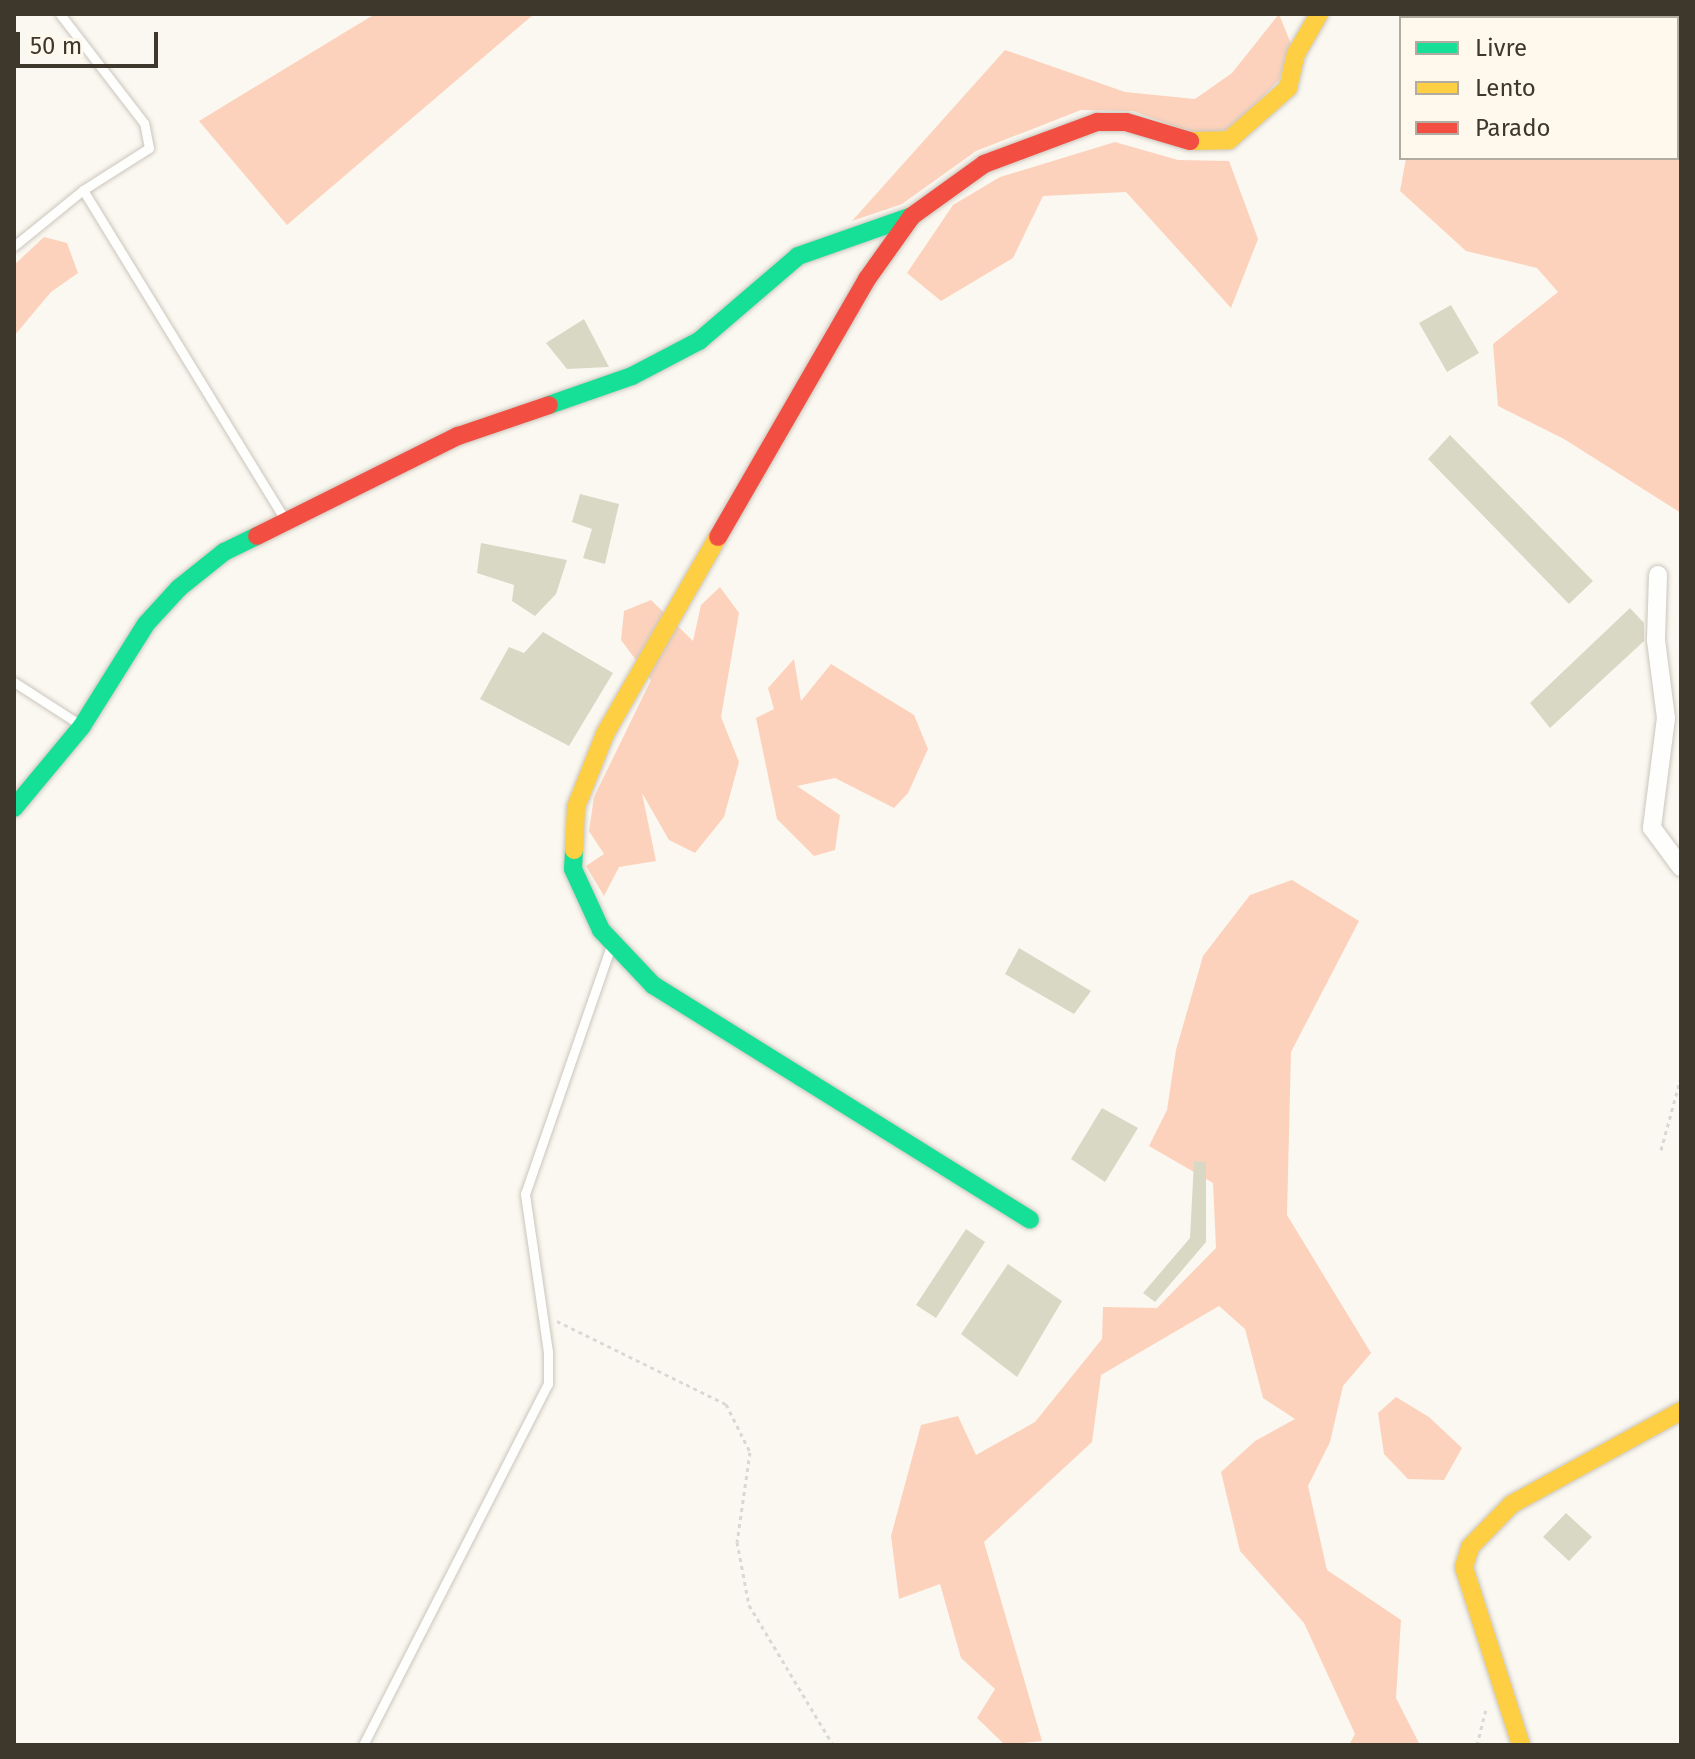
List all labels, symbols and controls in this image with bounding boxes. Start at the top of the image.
scale bar [20,16,162,66]
legend [1399,16,1679,160]
text: 50 m [30,32,82,60]
text: Livre [1475,34,1527,62]
text: Lento [1475,74,1536,102]
text: Parado [1475,114,1551,142]

